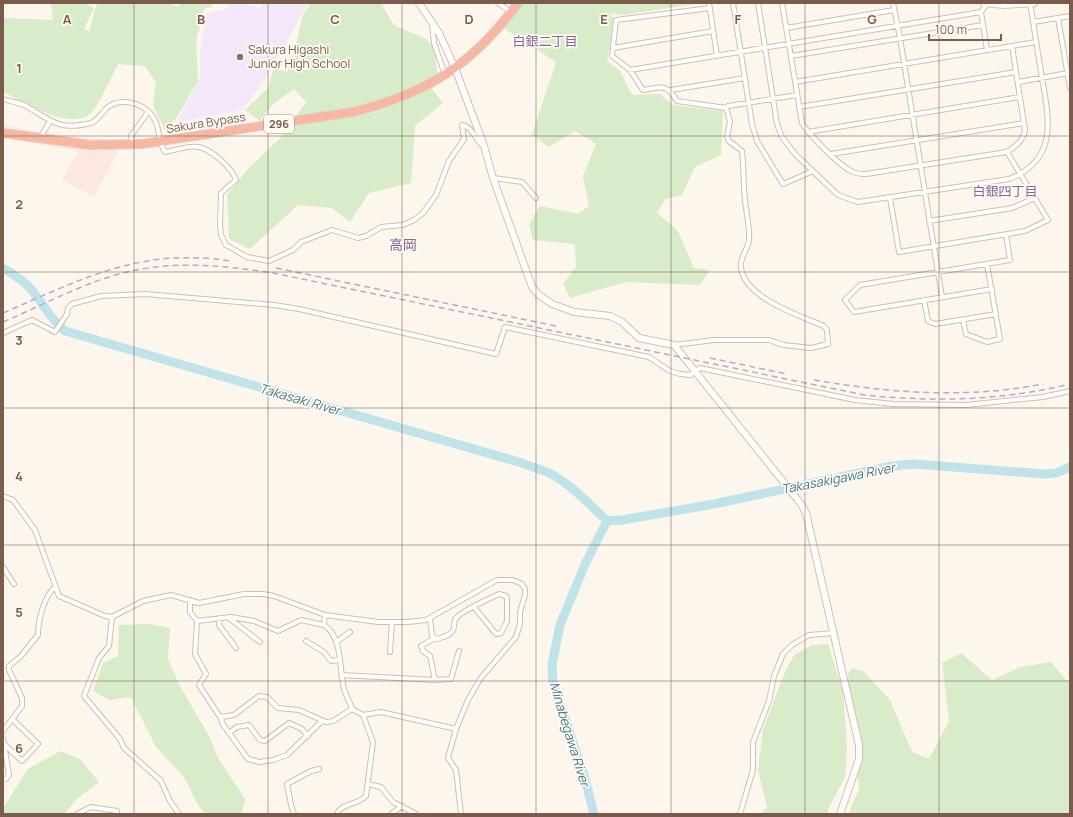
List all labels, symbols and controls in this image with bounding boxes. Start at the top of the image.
text: A [63,10,72,28]
text: B [197,10,205,28]
text: C [330,10,340,28]
text: D [464,10,474,28]
text: E [600,10,608,28]
text: F [735,10,742,28]
text: G [867,10,877,28]
scale bar [929,16,1001,42]
text: 100 m [935,21,967,38]
district label: 白銀二丁目 [512,32,578,50]
place label: Sakura Higashi Junior High School [248,41,350,72]
marker: Sakura Higashi Junior High School [235,52,245,62]
text: 1 [16,59,22,77]
street label: Sakura Bypass [165,108,247,137]
road number: 296 [264,115,294,133]
district label: 白銀四丁目 [972,182,1038,200]
text: 2 [15,195,23,213]
district label: 高岡 [389,235,417,254]
text: 3 [15,331,23,349]
water label: Takasaki River [257,379,345,420]
water label: Takasakigawa River [780,458,899,498]
text: 4 [15,467,23,485]
text: 5 [15,603,23,621]
water label: Minabegawa River [546,680,595,791]
text: 6 [15,739,23,757]

